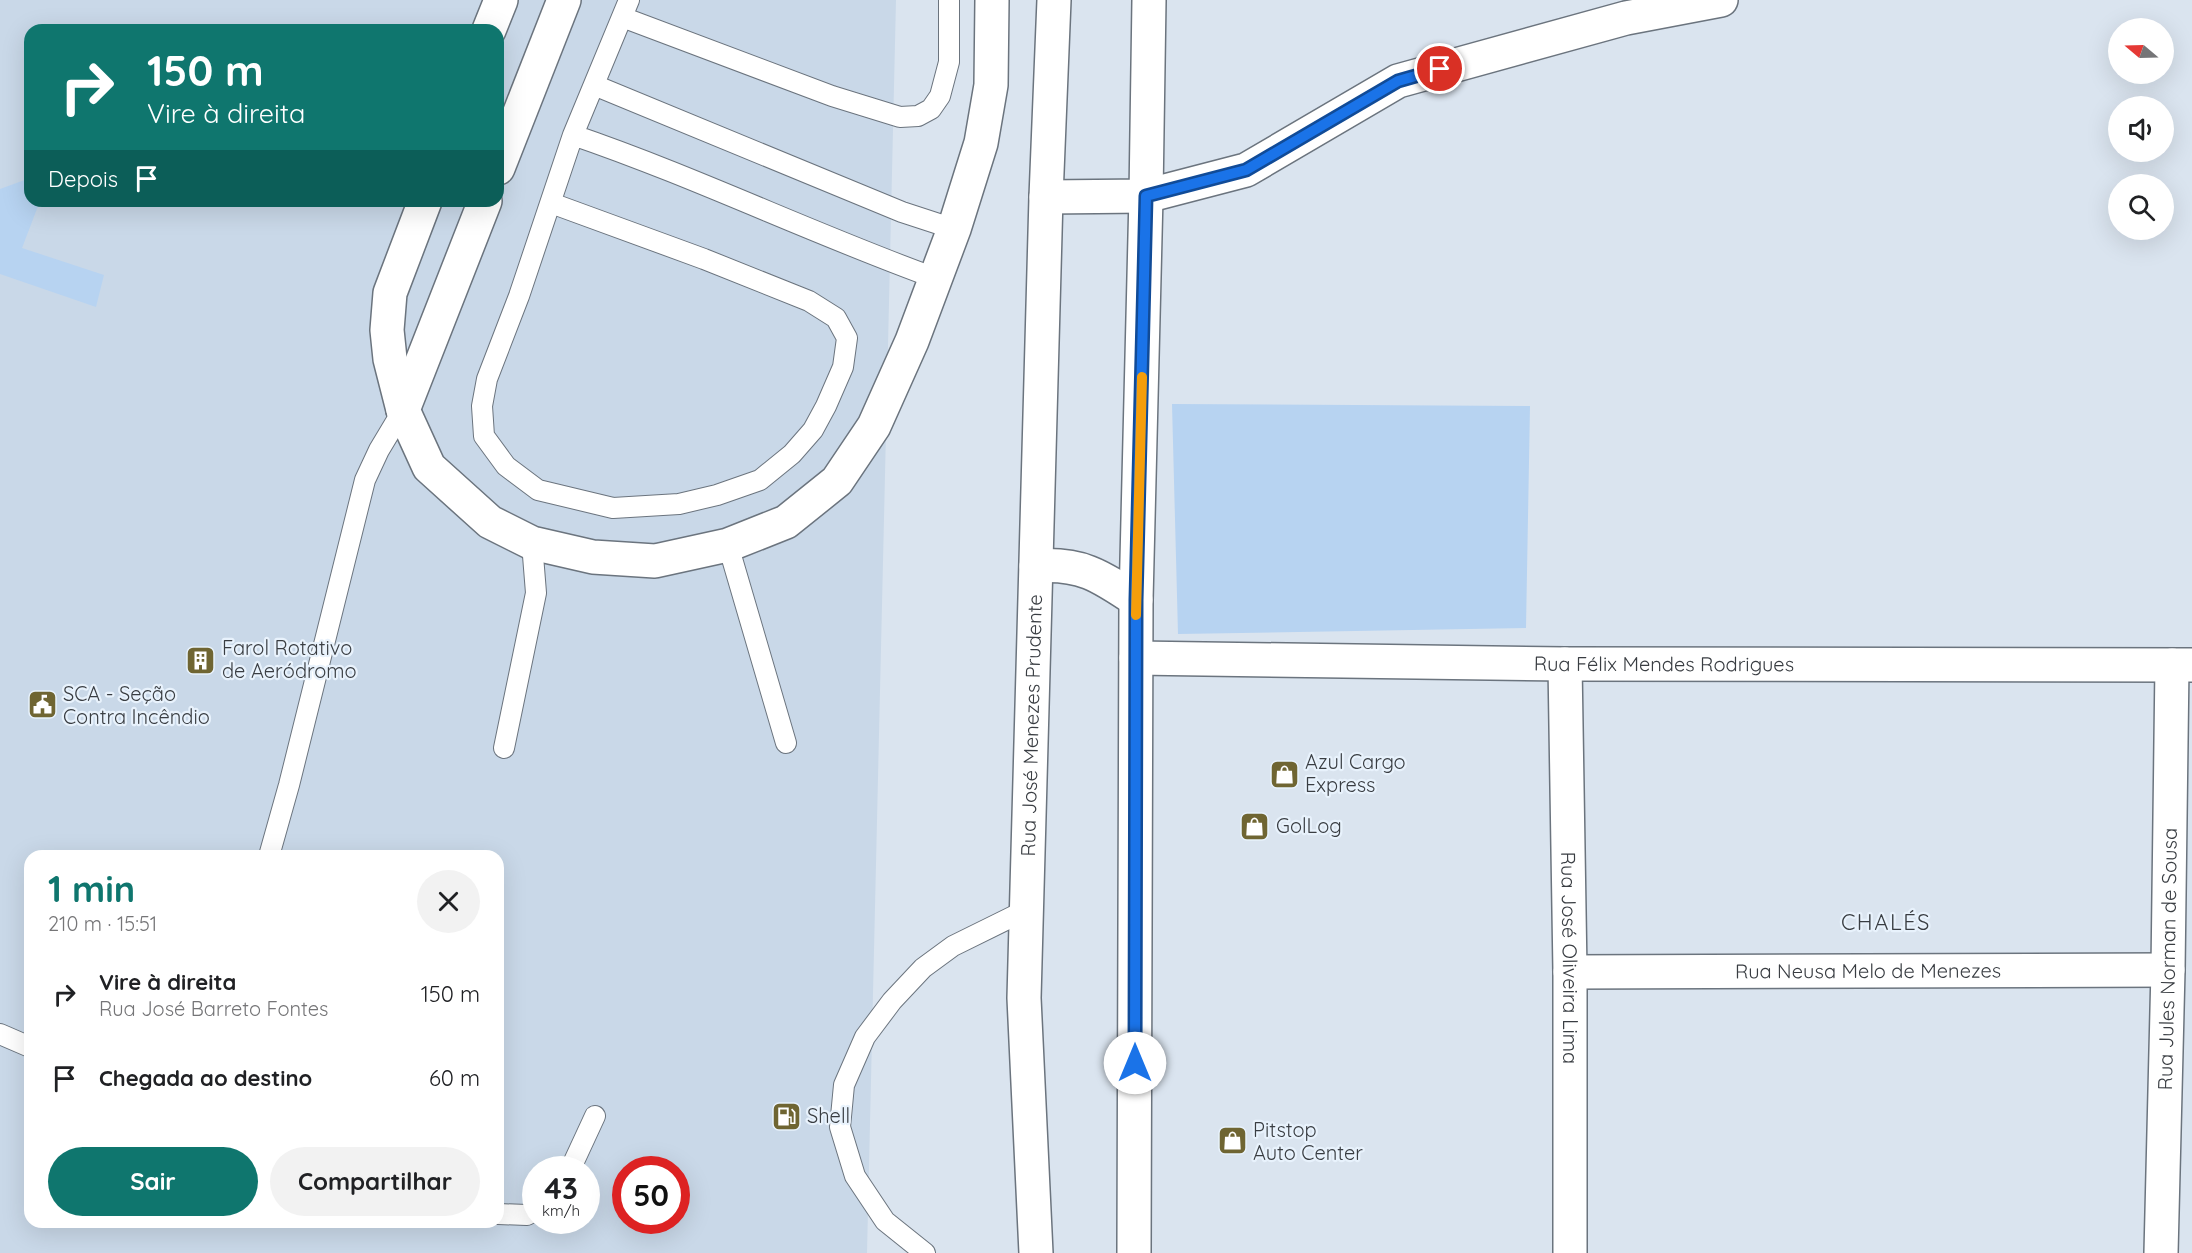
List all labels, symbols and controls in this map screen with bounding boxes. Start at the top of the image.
north arrow [2108,18,2174,84]
map controls [2108,18,2174,240]
pin [1414,43,1465,94]
text: 150 m [147,44,264,97]
icon: right [48,48,126,126]
icon: arrive [1423,52,1456,85]
text: Vire à direita [147,96,305,130]
button: sound [2108,96,2174,162]
icon: arrive [130,162,163,195]
text: Depois [48,165,118,193]
button: search [2108,174,2174,240]
street label: Rua José Menezes Prudente [1015,594,1047,857]
place label: Farol Rotativo de Aeródromo [222,635,357,683]
building icon: Farol Rotativo de Aeródromo [185,644,217,676]
street label: Rua Félix Mendes Rodrigues [1534,651,1794,676]
place label: SCA - Seção Contra Incêndio [63,681,210,729]
public building icon: SCA - Seção Contra Incêndio [26,689,58,721]
place label: Azul Cargo Express [1305,749,1406,797]
shop icon: Azul Cargo Express [1268,758,1300,790]
shop icon: GolLog [1239,810,1271,842]
place label: GolLog [1276,813,1342,838]
street label: Rua Jules Norman de Sousa [2152,828,2182,1091]
street label: Rua José Oliveira Lima [1556,851,1583,1064]
text: 1 min [48,866,135,911]
button: close [417,870,480,933]
district label: CHALÉS [1841,908,1931,936]
text: 210 m · 15:51 [48,911,157,936]
street label: Rua Neusa Melo de Menezes [1735,958,2001,983]
text: Vire à direita [99,968,236,996]
icon: right [48,978,81,1011]
text: 150 m [421,980,480,1008]
text: Rua José Barreto Fontes [99,996,328,1021]
position arrow [1103,1031,1167,1095]
icon: arrive [48,1062,81,1095]
text: Chegada ao destino [99,1064,312,1092]
text: 60 m [429,1064,480,1092]
fuel station icon: Shell [770,1100,802,1132]
place label: Shell [807,1103,850,1128]
place label: Pitstop Auto Center [1253,1117,1363,1165]
shop icon: Pitstop Auto Center [1216,1125,1248,1157]
button: Sair [48,1147,258,1216]
button: Compartilhar [270,1147,480,1216]
speed limit sign: 50 [612,1156,690,1234]
text: 43 [544,1169,578,1207]
text: km/h [542,1201,580,1220]

